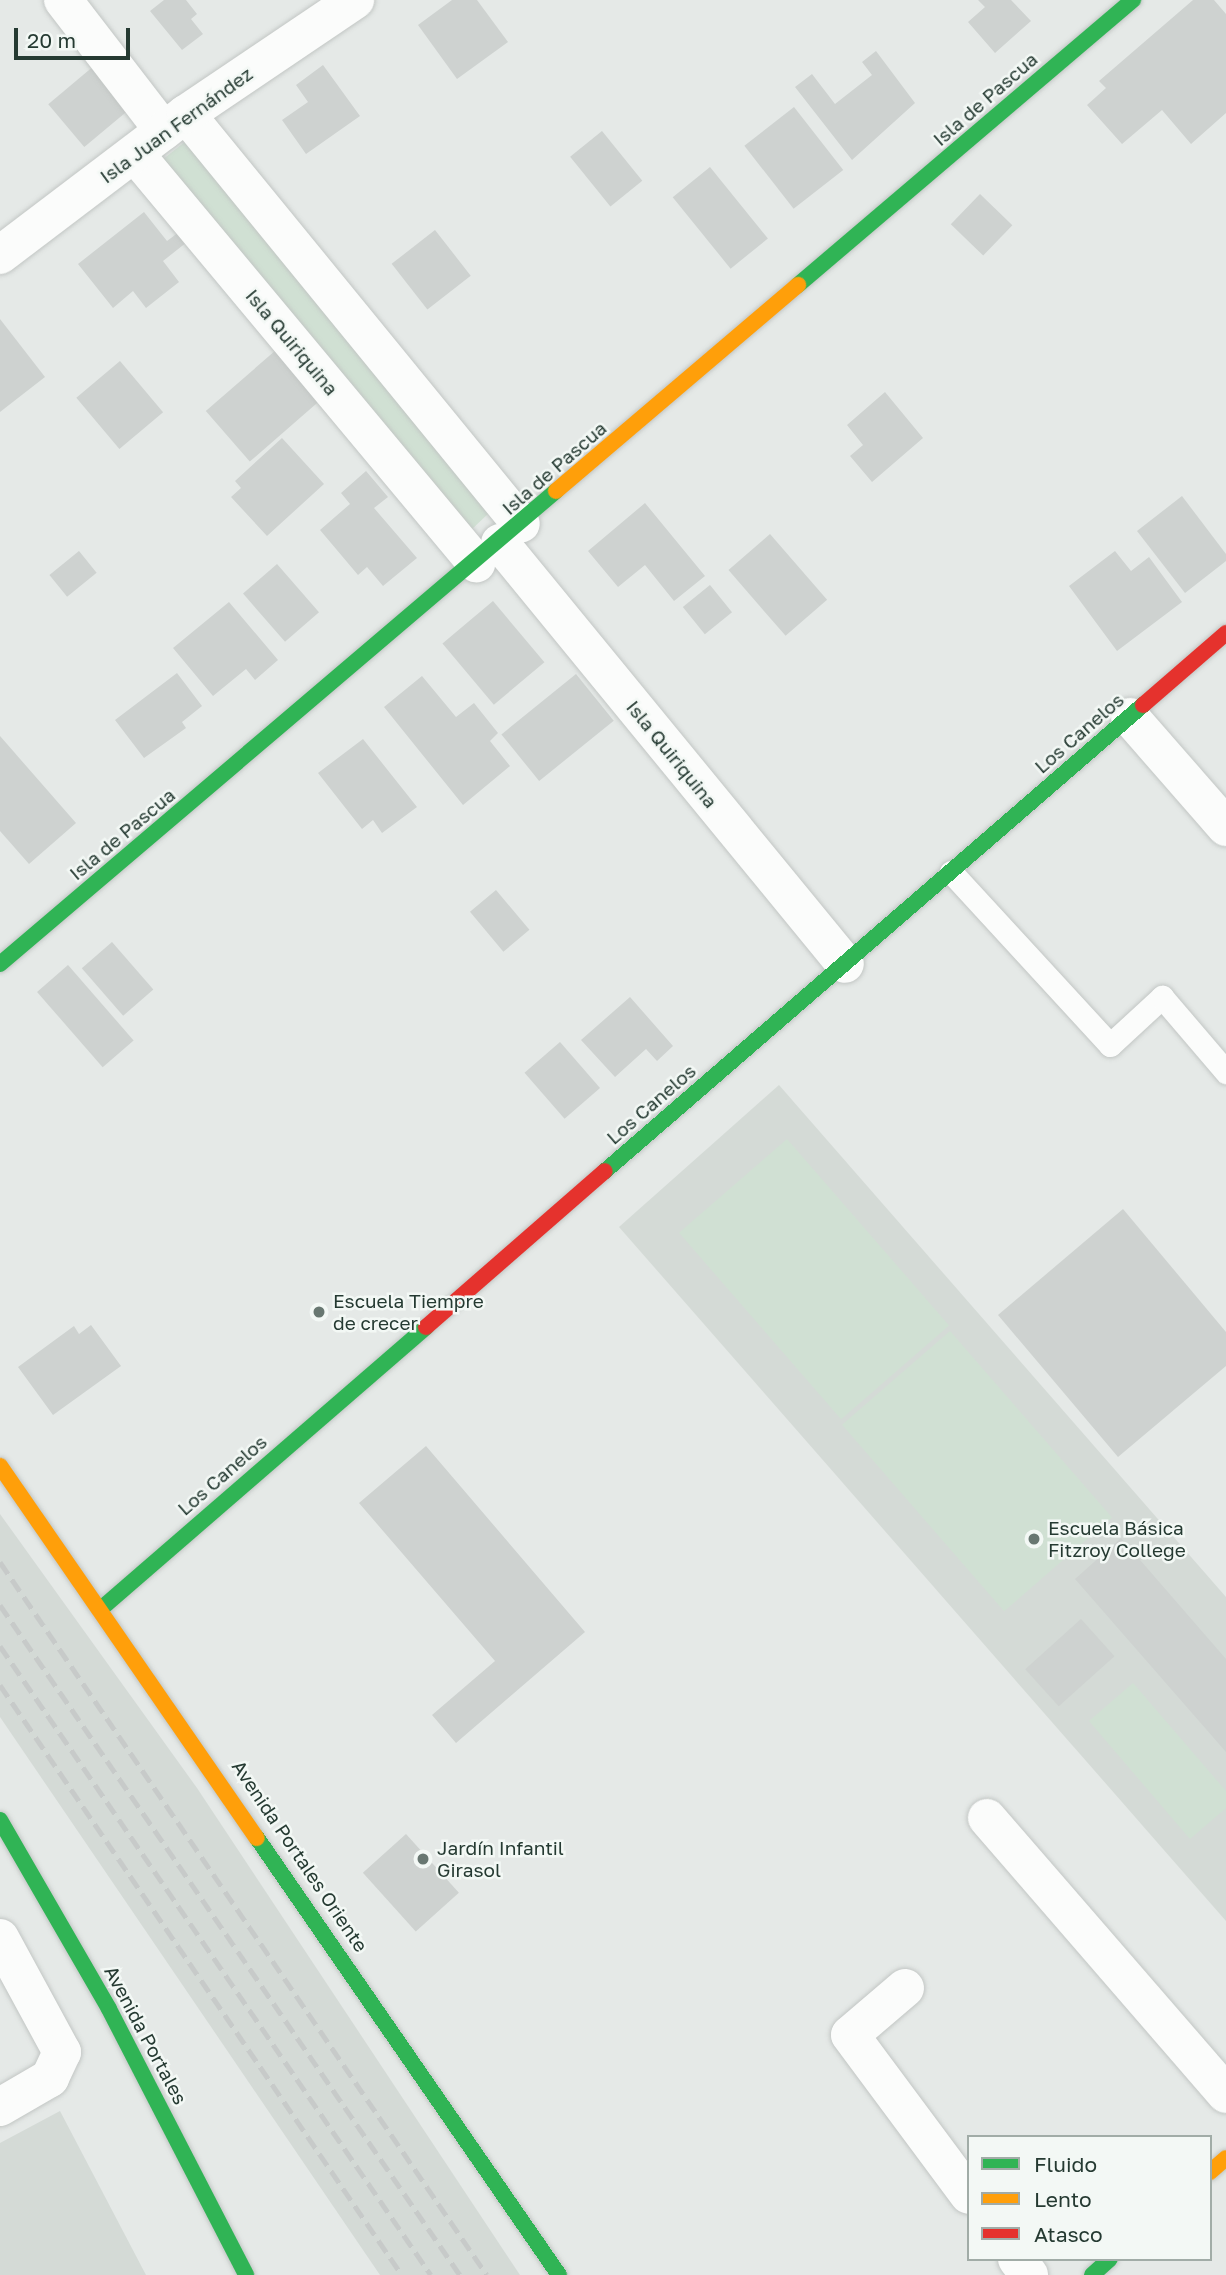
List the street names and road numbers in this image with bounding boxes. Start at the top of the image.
street label: Isla de Pascua [928,48,1042,150]
street label: Isla Juan Fernández [95,62,257,188]
street label: Isla Quiriquina [241,284,343,400]
street label: Isla de Pascua [497,417,611,519]
street label: Los Canelos [1030,688,1128,778]
street label: Isla Quiriquina [622,696,722,812]
street label: Isla de Pascua [65,783,179,885]
street label: Los Canelos [602,1059,700,1149]
street label: Los Canelos [173,1430,271,1520]
street label: Avenida Portales Oriente [227,1756,373,1956]
street label: Avenida Portales [100,1962,192,2108]

